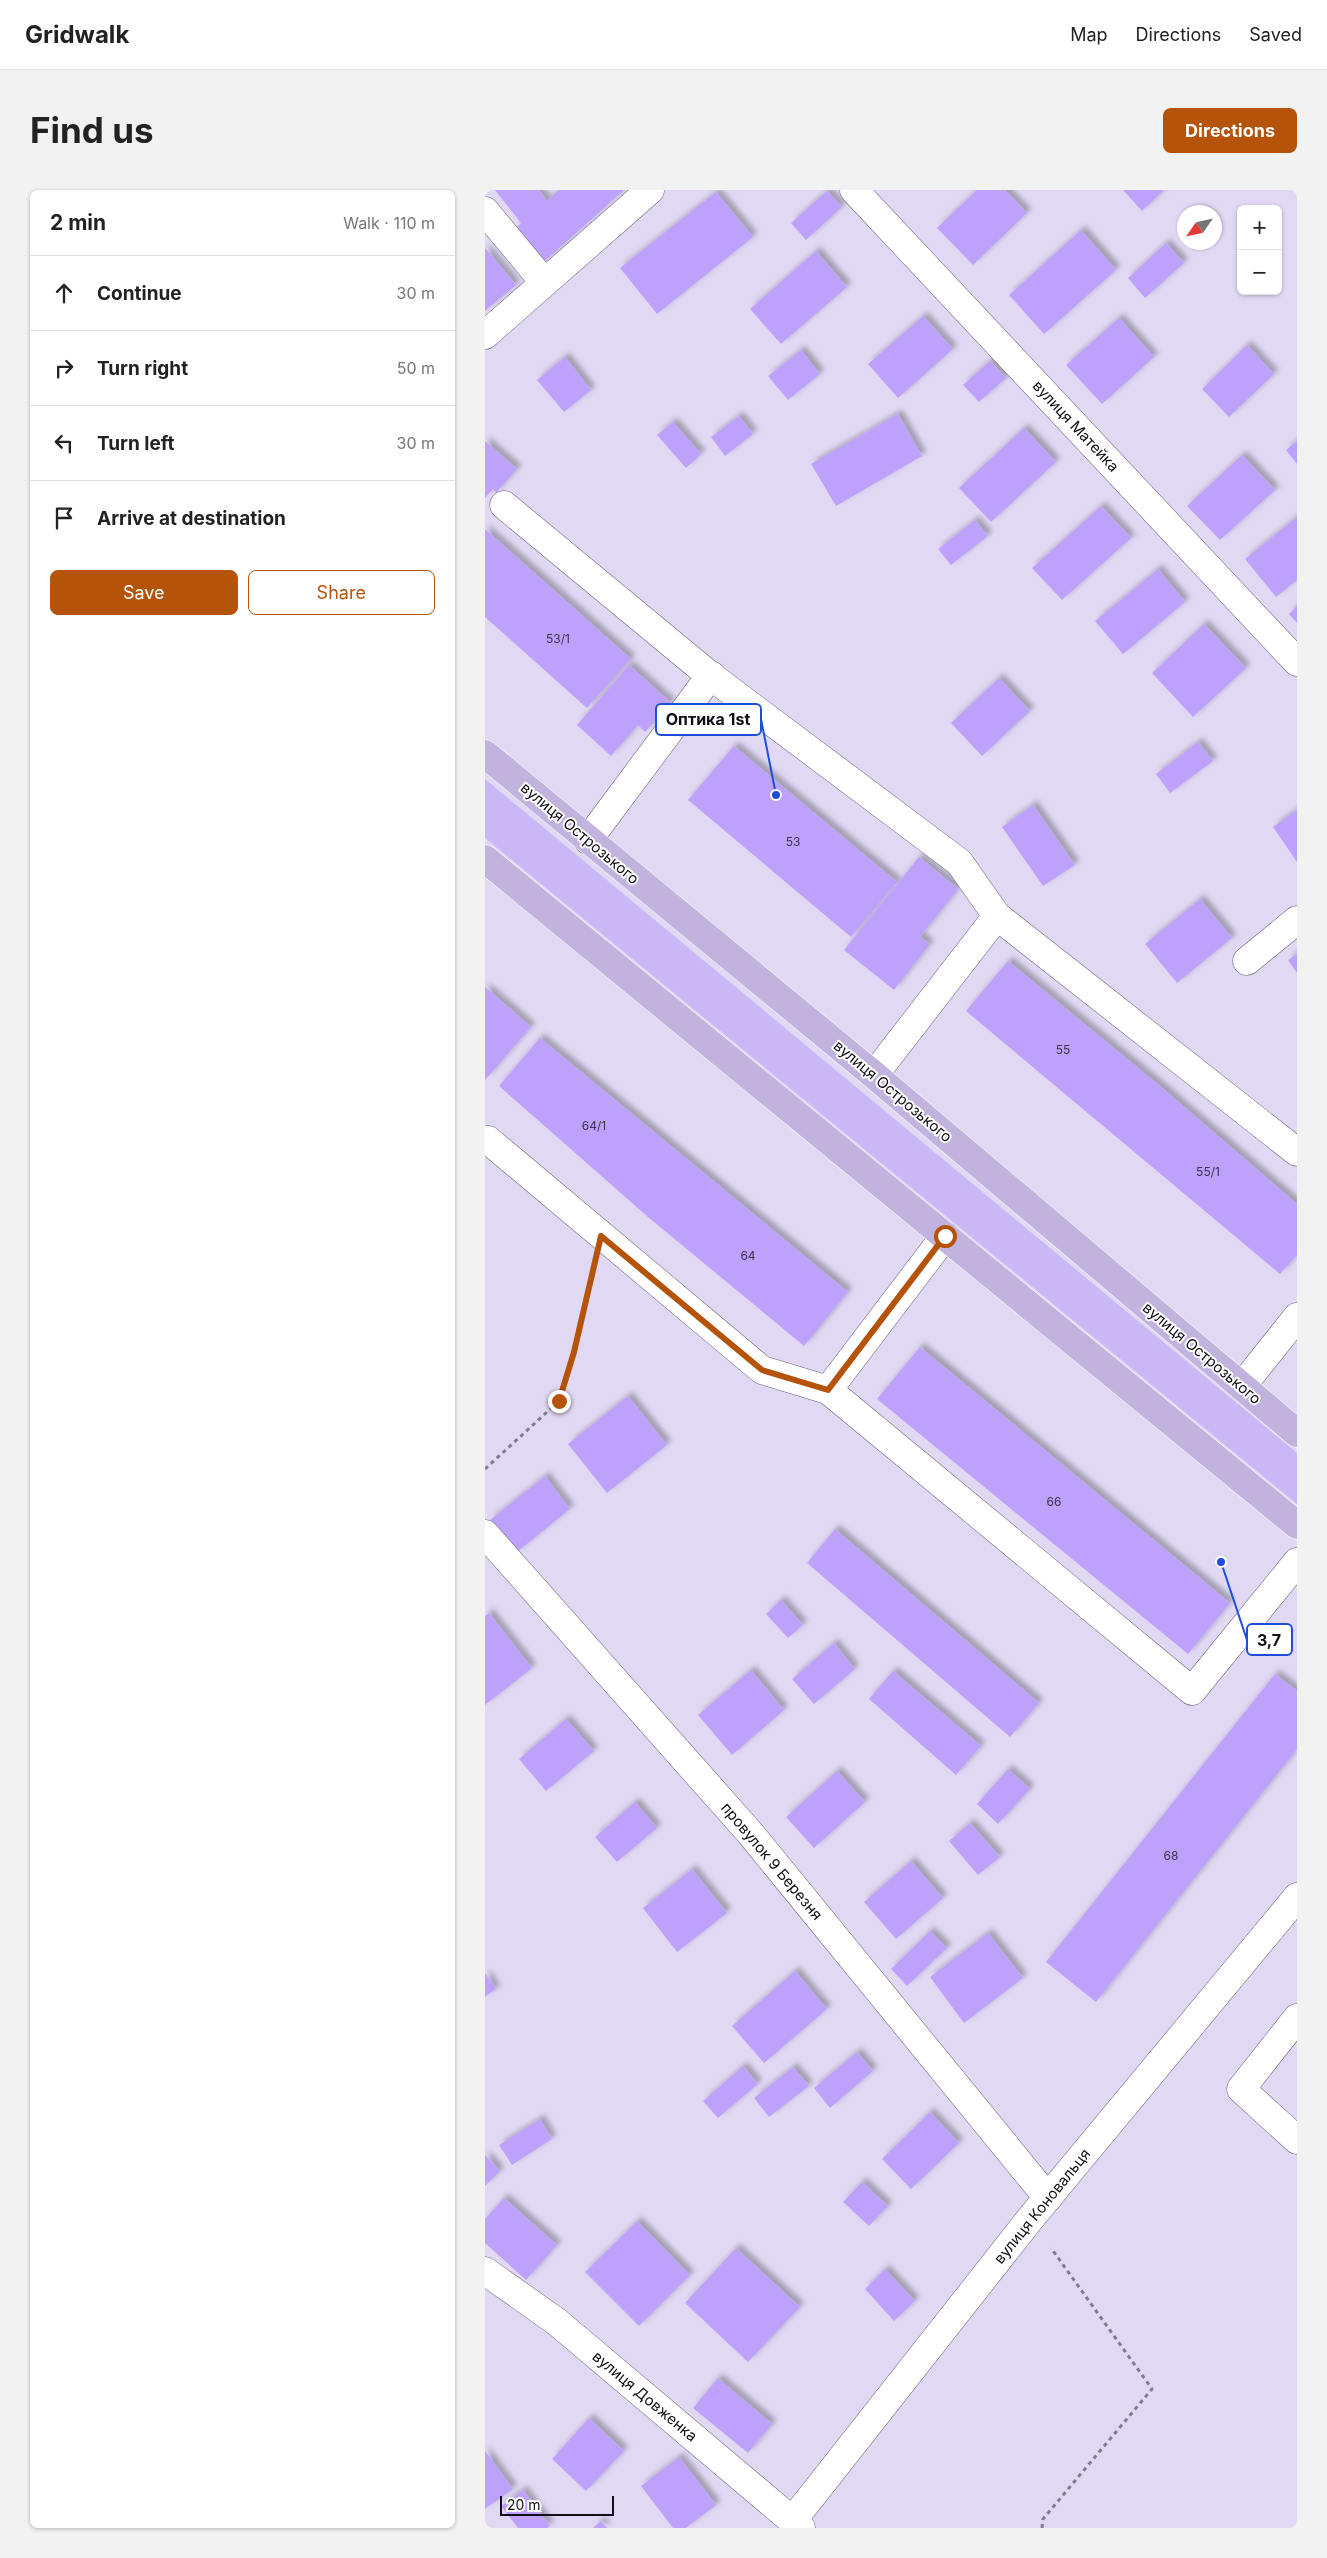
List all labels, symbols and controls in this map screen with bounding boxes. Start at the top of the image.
text: Gridwalk [25,20,129,49]
text: Map [1070,24,1108,45]
text: Directions [1136,24,1221,45]
text: Saved [1249,24,1302,45]
button: Directions [1163,108,1297,153]
text: Find us [30,109,154,151]
north arrow [1177,205,1222,250]
map controls [1237,205,1282,295]
button: + [1237,205,1282,250]
text: 2 min [50,210,106,235]
text: Walk · 110 m [343,213,435,233]
button: − [1237,250,1282,295]
icon: ahead [50,279,78,307]
text: Continue [97,282,182,305]
text: 30 m [397,283,435,303]
icon: right [50,354,78,382]
text: Turn right [97,357,188,380]
text: 50 m [397,358,435,378]
street label: вулиця Матейка [1029,376,1123,476]
icon: left [50,429,78,457]
text: Turn left [97,432,175,455]
text: 30 m [397,433,435,453]
icon: arrive [50,504,78,532]
text: Arrive at destination [97,507,286,530]
button: Save [50,570,238,615]
button: Share [248,570,435,615]
house number: 53/1 [546,631,570,646]
callout: Оптика 1st [656,704,761,735]
text: Оптика 1st [666,709,750,729]
street label: вулиця Острозького [517,778,643,888]
house number: 53 [786,834,800,849]
street label: вулиця Острозького [830,1036,956,1146]
house number: 55 [1056,1042,1070,1057]
house number: 64/1 [582,1118,606,1133]
house number: 55/1 [1196,1164,1220,1179]
route start [934,1225,957,1248]
house number: 64 [740,1248,756,1263]
street label: вулиця Острозького [1139,1298,1265,1408]
route end [548,1390,571,1413]
house number: 66 [1047,1494,1061,1509]
callout: 3,7 [1247,1624,1292,1655]
text: 3,7 [1257,1630,1281,1650]
street label: провулок 9 Березня [717,1798,827,1924]
house number: 68 [1164,1848,1178,1863]
street label: вулиця Коновальця [990,2145,1094,2267]
street label: вулиця Довженка [589,2347,701,2445]
scale bar [500,2493,614,2516]
text: 20 m [507,2496,541,2513]

